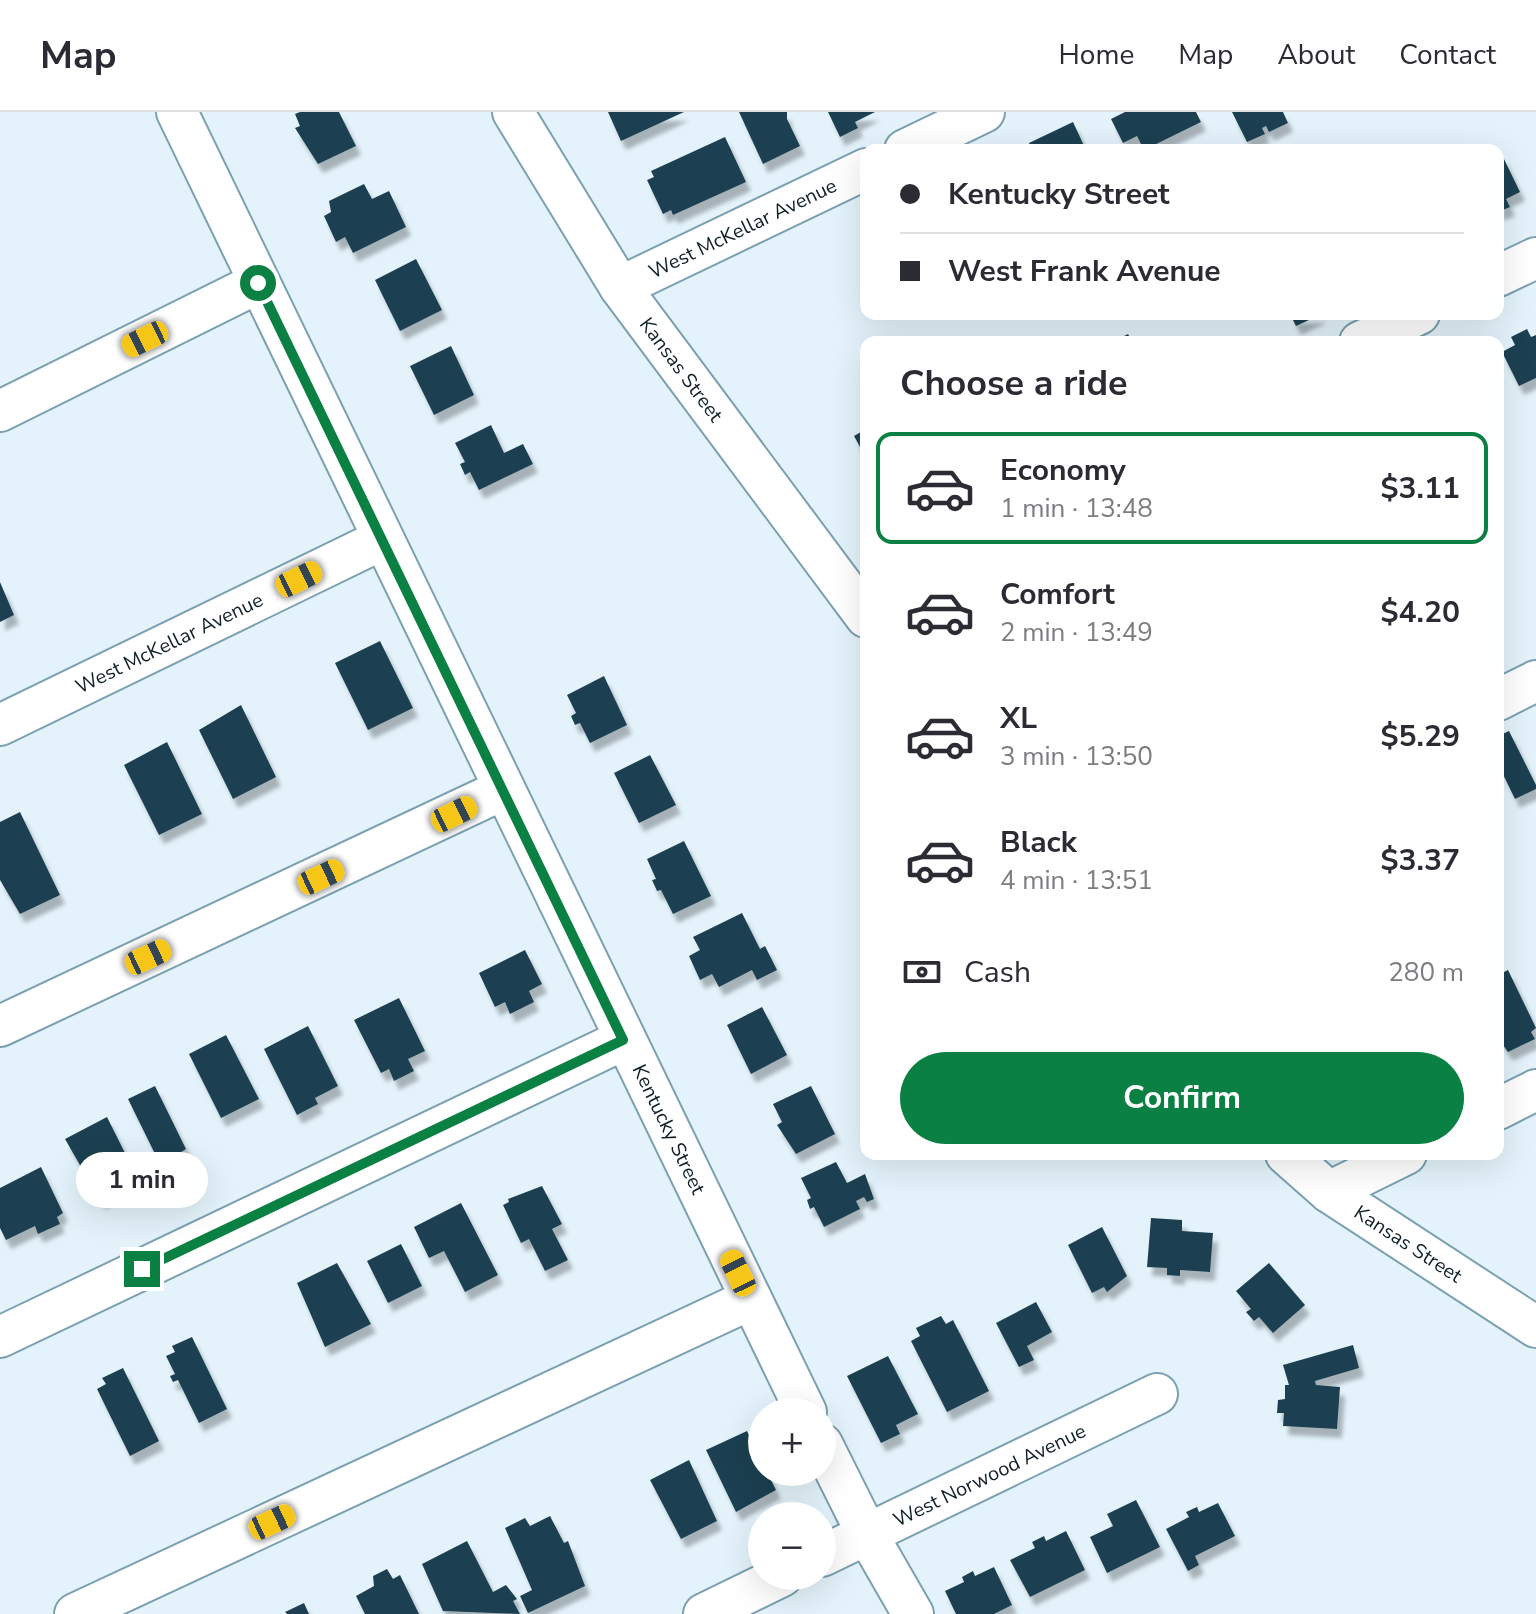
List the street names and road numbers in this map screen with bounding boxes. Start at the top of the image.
street label: West McKellar Avenue [644,172,841,285]
street label: Kansas Street [634,312,730,428]
street label: West McKellar Avenue [71,586,267,700]
street label: Kentucky Street [626,1060,713,1200]
street label: Kansas Street [1349,1198,1468,1289]
street label: West Norwood Avenue [889,1417,1090,1533]

